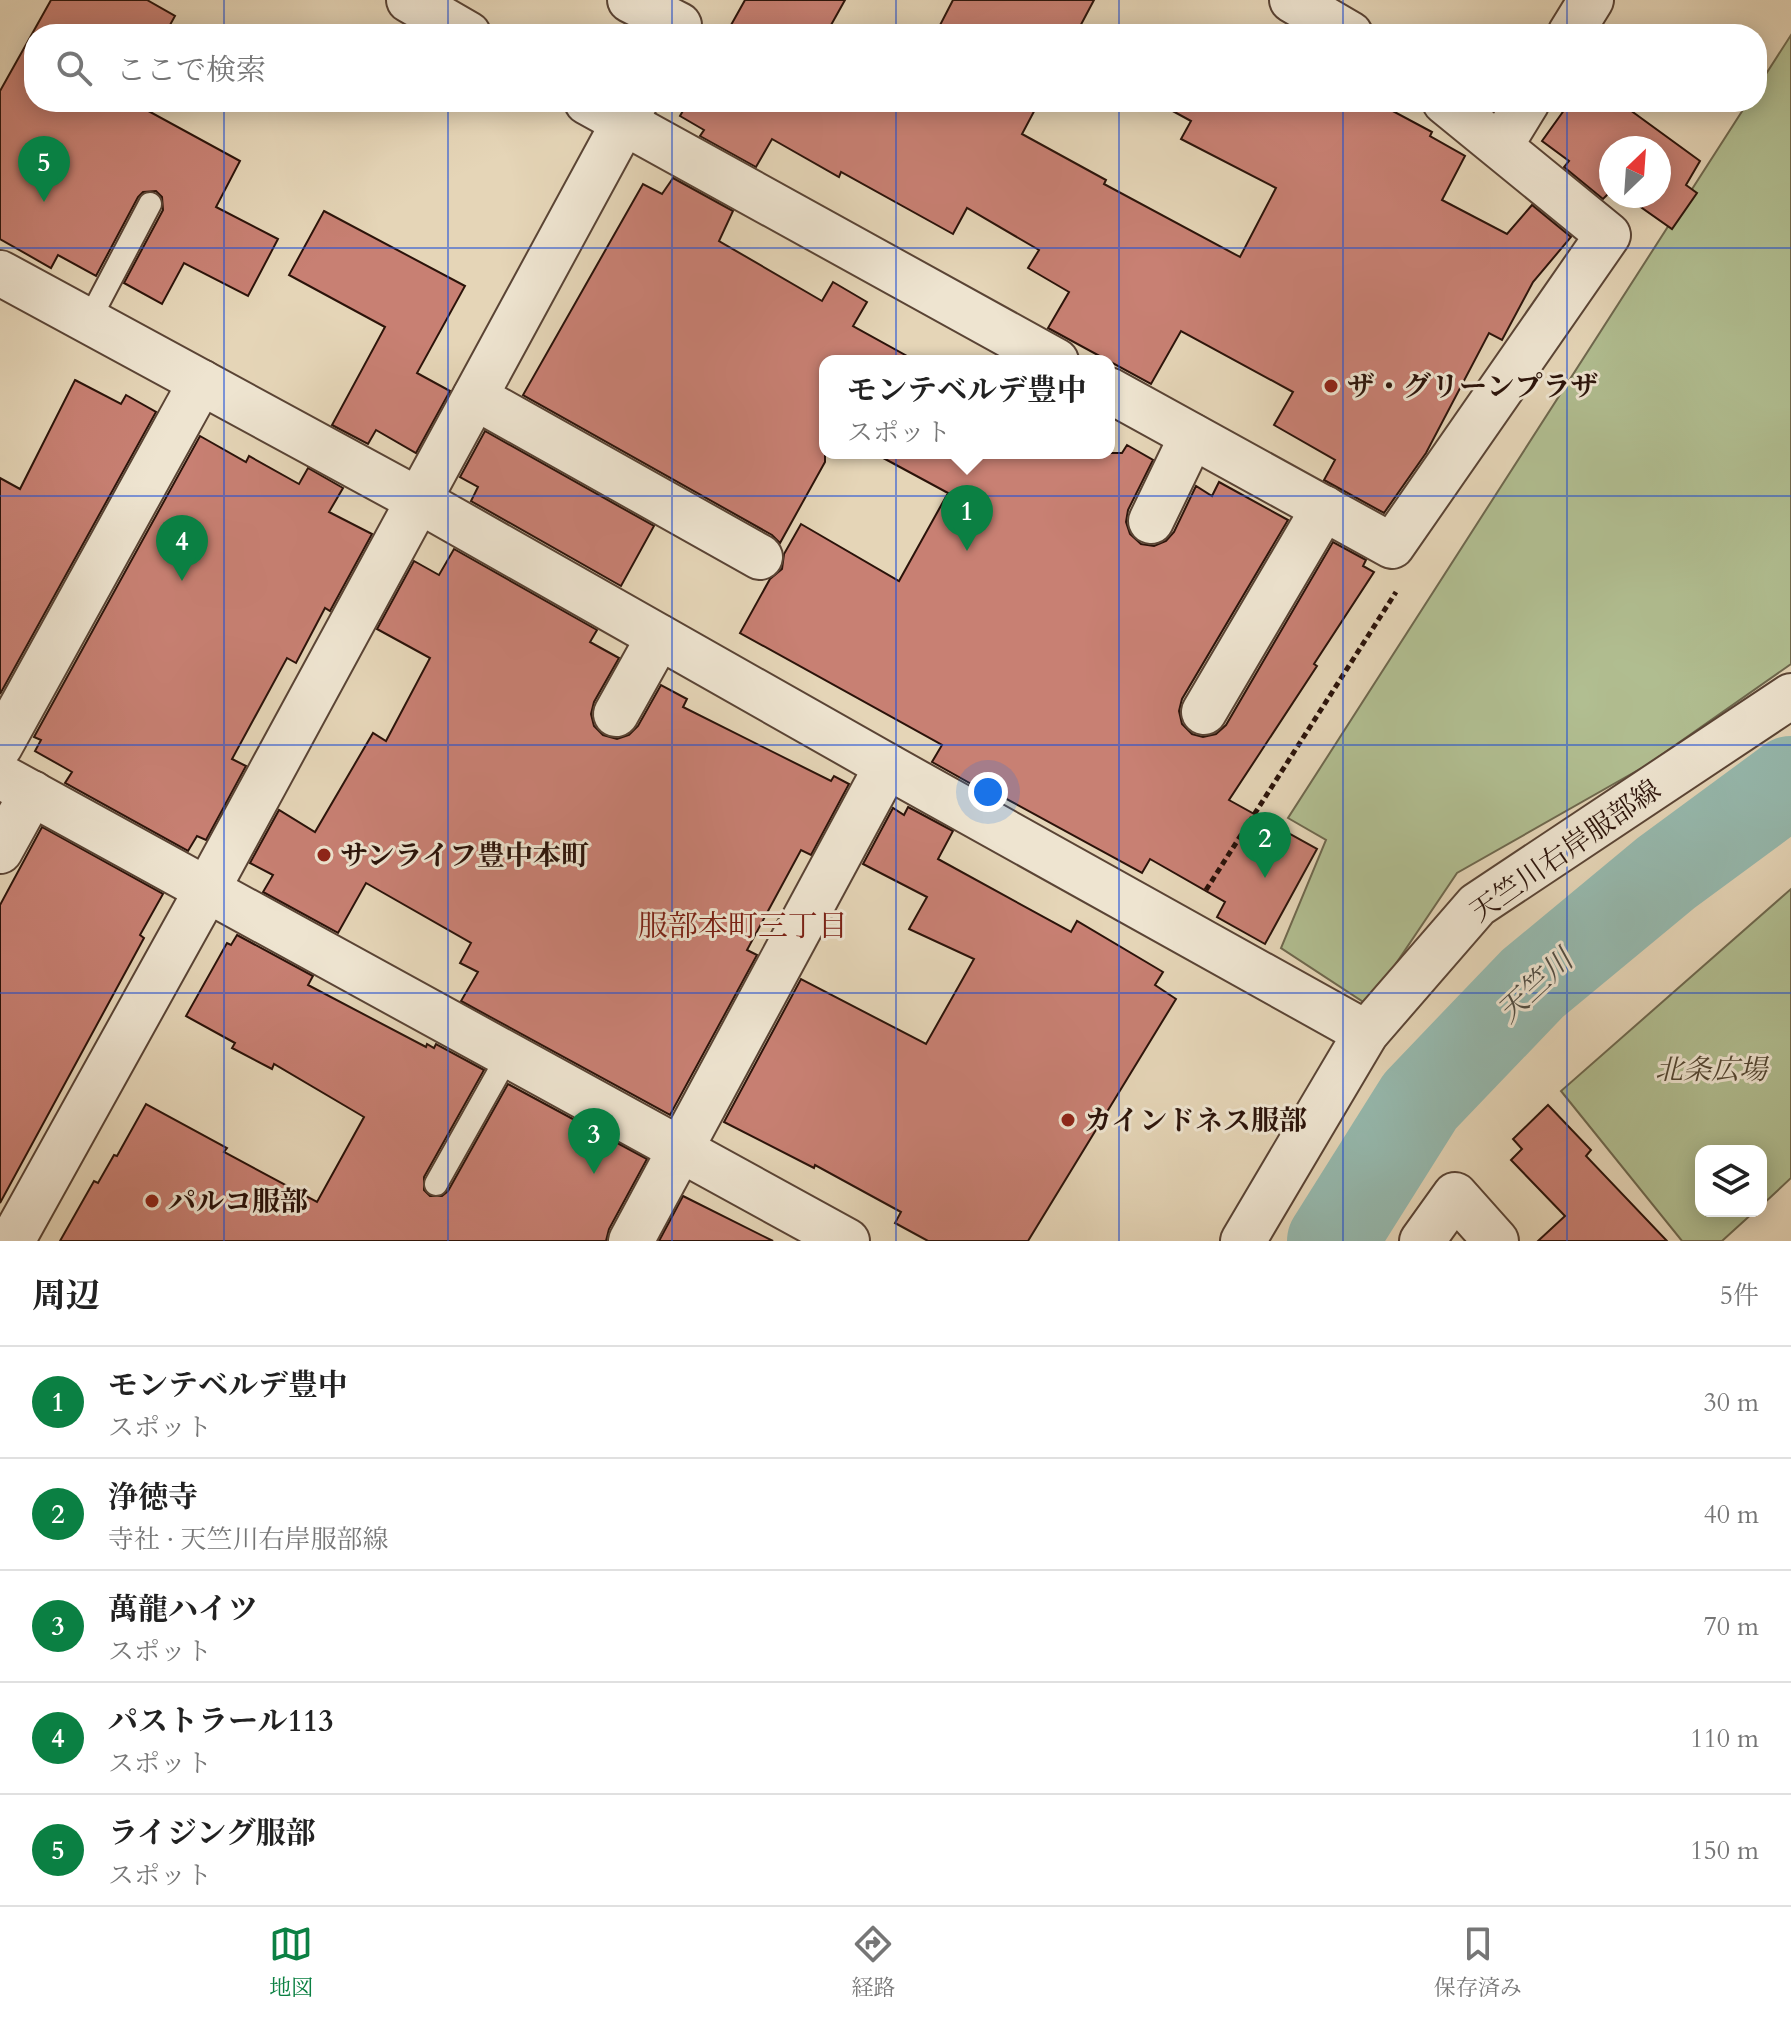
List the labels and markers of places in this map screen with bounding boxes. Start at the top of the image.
pin: 5 [18,136,70,202]
place label: ザ・グリーンプラザ [1347,368,1598,406]
marker: ザ・グリーンプラザ [1322,377,1340,395]
pin: 1 [941,485,993,551]
pin: 4 [156,515,208,581]
pin: 2 [1239,812,1291,878]
place label: サンライフ豊中本町 [340,837,589,875]
marker: サンライフ豊中本町 [315,846,333,864]
place label: カインドネス服部 [1084,1102,1307,1140]
pin: 3 [568,1108,620,1174]
marker: カインドネス服部 [1059,1111,1077,1129]
place label: パルコ服部 [168,1183,308,1221]
marker: パルコ服部 [143,1192,161,1210]

